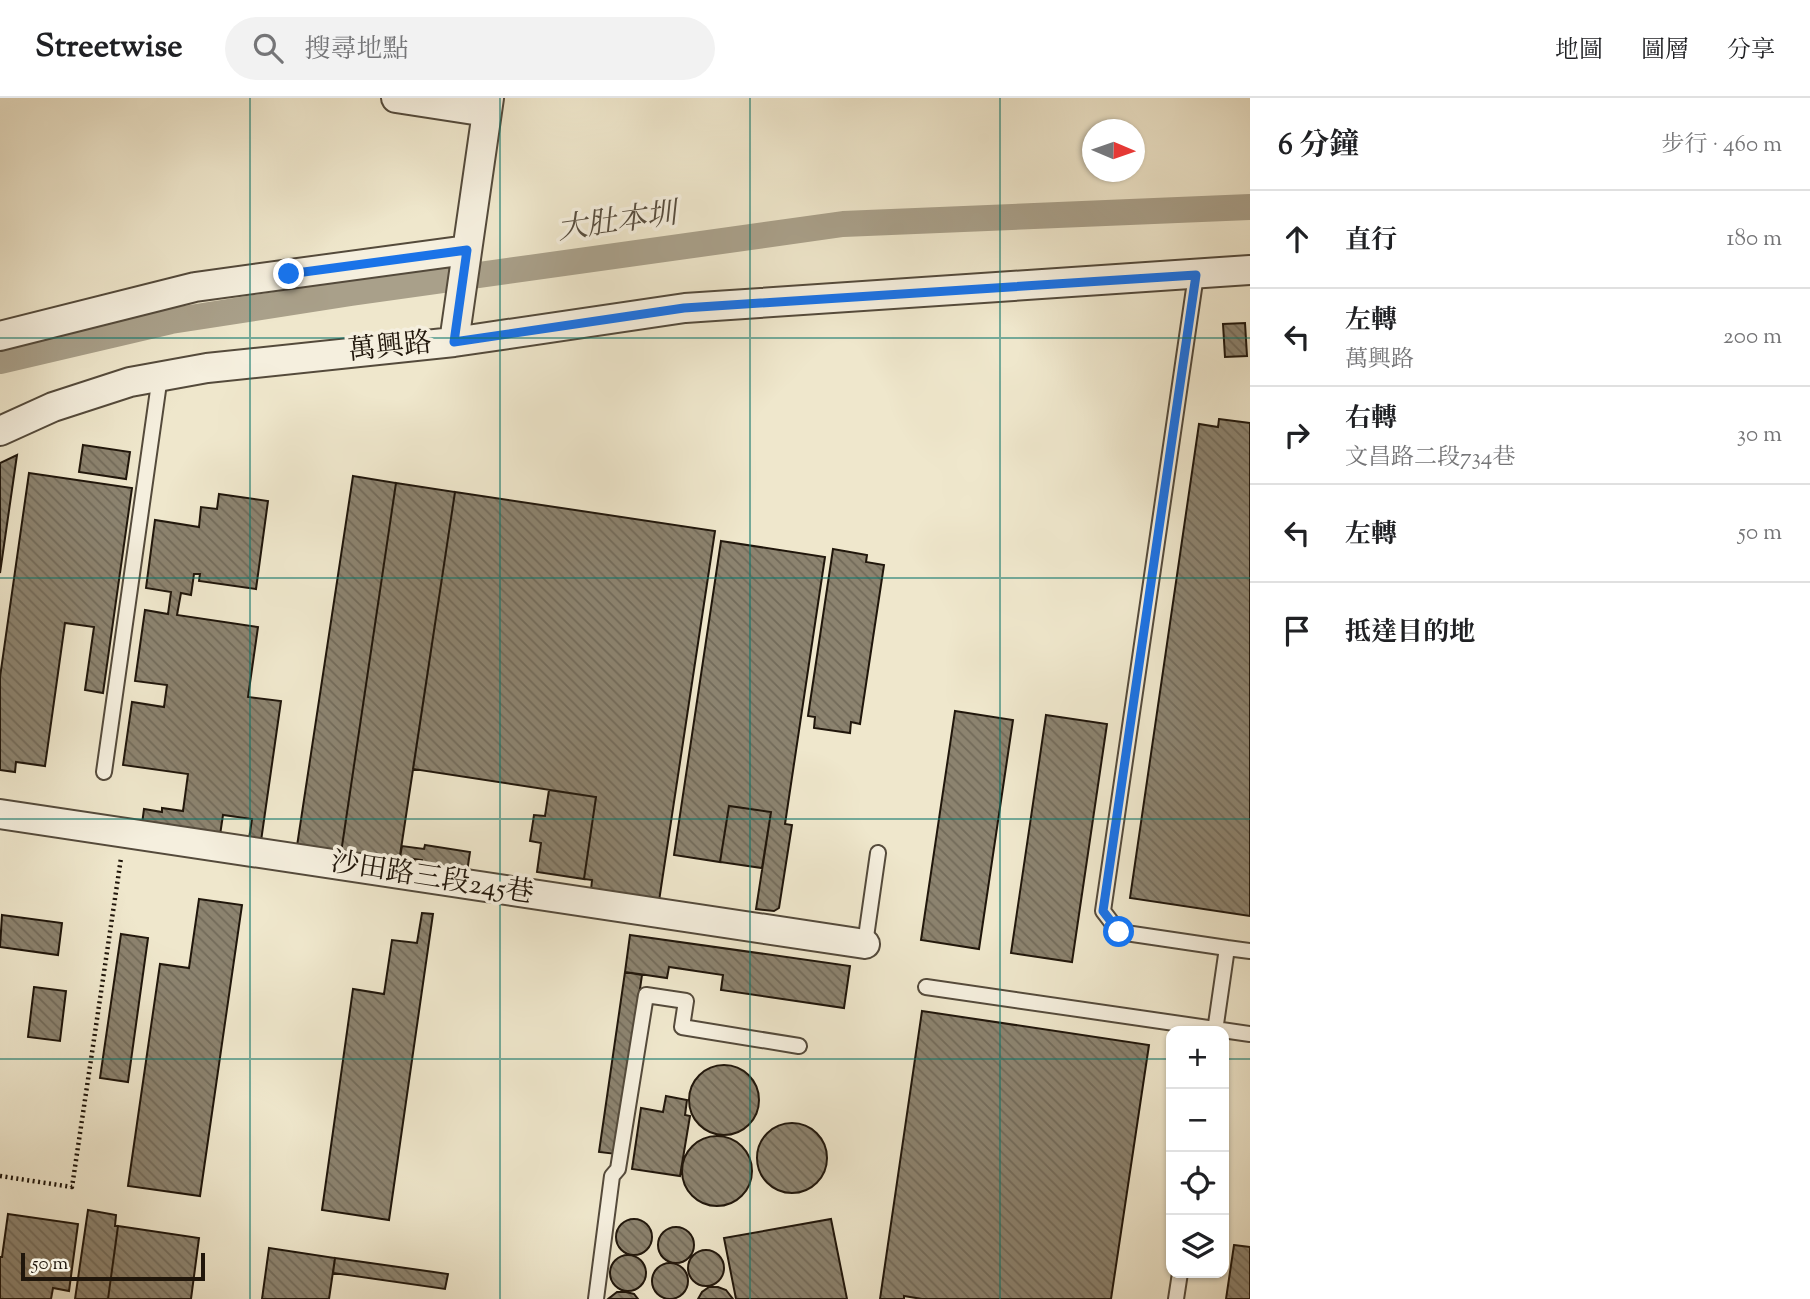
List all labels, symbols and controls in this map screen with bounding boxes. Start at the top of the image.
search box [225,17,715,80]
text: Streetwise [35,24,183,72]
icon: search [249,29,287,67]
text: 搜尋地點 [305,32,409,69]
text: 地圖 [1555,34,1603,68]
text: 圖層 [1641,34,1689,68]
text: 分享 [1727,34,1775,68]
north arrow [1082,119,1145,182]
text: 6 分鐘 [1278,125,1359,168]
text: 步行 · 460 m [1662,129,1782,162]
water label: 大肚本圳 [555,193,684,253]
icon: ahead [1278,220,1316,258]
text: 直行 [1345,223,1397,260]
text: 180 m [1727,223,1782,256]
route end [273,258,304,289]
text: 左轉 [1345,303,1397,340]
icon: left [1278,318,1316,356]
text: 200 m [1723,321,1782,354]
street label: 萬興路 [346,324,434,372]
text: 萬興路 [1345,344,1414,377]
text: 右轉 [1345,401,1397,438]
icon: right [1278,416,1316,454]
text: 30 m [1737,419,1782,452]
text: 文昌路二段734巷 [1345,442,1515,475]
icon: left [1278,514,1316,552]
text: 左轉 [1345,517,1397,554]
text: 50 m [1738,517,1782,550]
icon: arrive [1278,612,1316,650]
text: 抵達目的地 [1345,615,1475,652]
street label: 沙田路三段245巷 [328,843,536,915]
route start [1103,916,1134,947]
map controls [1166,1026,1229,1278]
button: + [1166,1026,1229,1089]
button: − [1166,1089,1229,1152]
button: locate [1166,1152,1229,1215]
button: layers [1166,1215,1229,1278]
scale bar [21,1250,205,1282]
text: 50 m [32,1251,68,1278]

